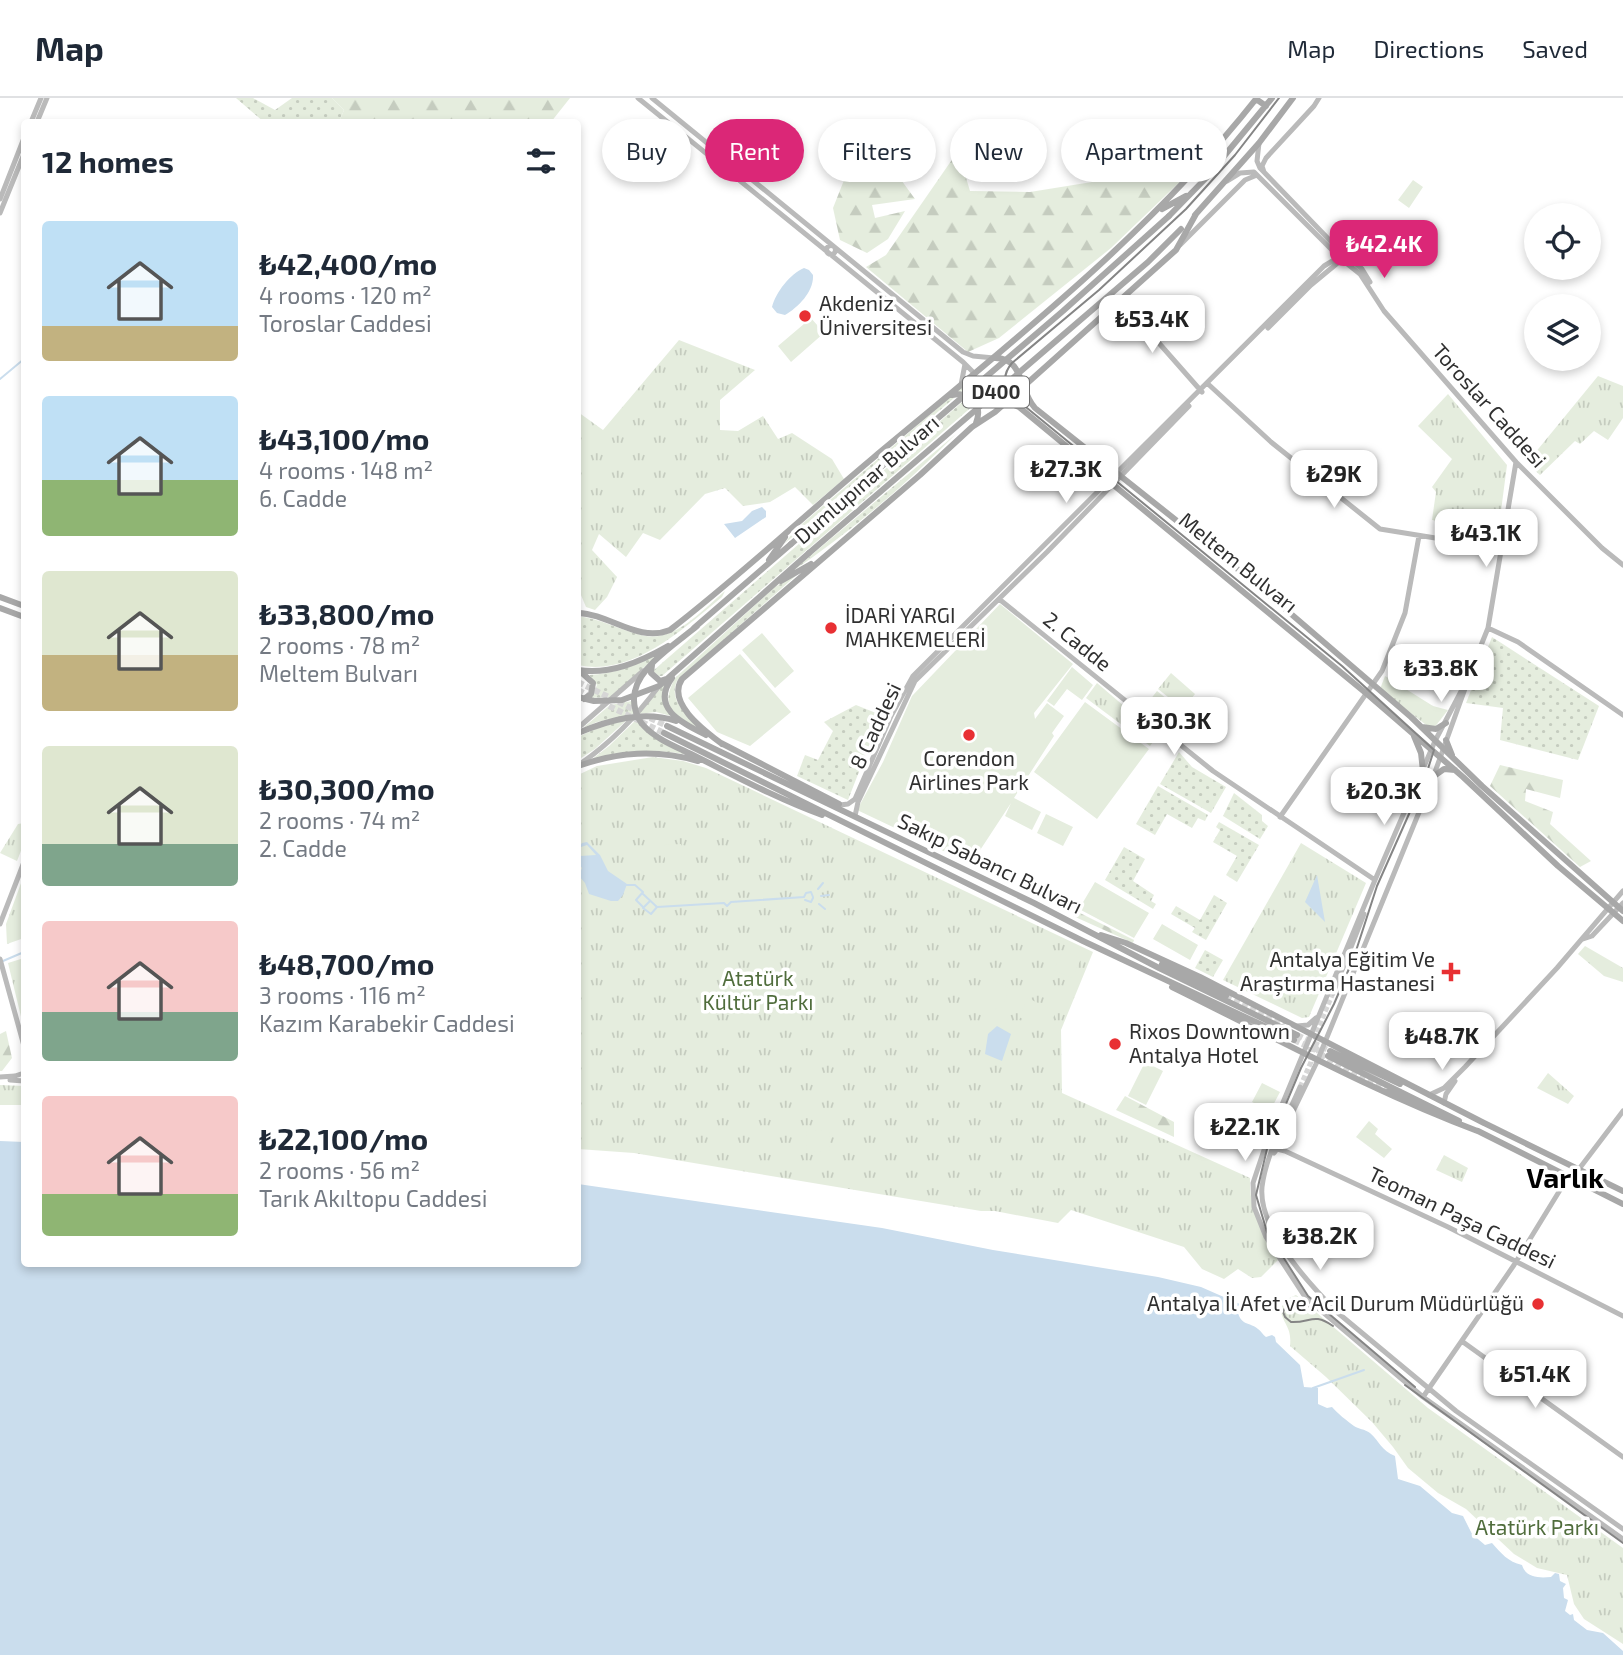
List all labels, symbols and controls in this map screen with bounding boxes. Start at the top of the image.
text: Map [35,28,104,68]
text: Map [1287,34,1335,63]
text: Directions [1373,34,1484,63]
text: Saved [1522,34,1588,63]
chip: Buy [602,119,691,182]
chip: Rent [705,119,804,182]
chip: Filters [818,119,936,182]
chip: New [950,119,1047,182]
chip: Apartment [1061,119,1227,182]
icon: filters [522,142,560,180]
text: 12 homes [42,143,174,179]
map controls [1524,203,1601,371]
button: locate [1524,203,1601,280]
pin: ₺42.4K [1327,220,1441,280]
text: ₺42.4K [1346,229,1422,257]
text: ₺42,400/mo [259,245,437,281]
icon: home [98,249,182,333]
text: 4 rooms · 120 m² [259,281,432,309]
place label: Akdeniz Üniversitesi [819,290,932,339]
button: layers [1524,294,1601,371]
pin: ₺53.4K [1095,296,1209,355]
text: ₺53.4K [1115,304,1189,332]
marker: Akdeniz Üniversitesi [797,308,813,324]
text: Toroslar Caddesi [259,309,432,337]
street label: Toroslar Caddesi [1428,338,1552,472]
road number: D400 [963,376,1029,408]
street label: Dumlupınar Bulvarı [789,409,943,548]
text: ₺43,100/mo [259,420,430,456]
icon: home [98,424,182,508]
pin: ₺27.3K [1009,446,1123,505]
pin: ₺29K [1293,450,1375,510]
text: ₺27.3K [1030,454,1102,482]
text: 4 rooms · 148 m² [259,456,433,484]
text: ₺29K [1306,459,1362,487]
text: 6. Cadde [259,484,347,512]
street label: Meltem Bulvarı [1175,506,1303,617]
pin: ₺43.1K [1429,510,1543,569]
text: ₺43.1K [1451,518,1521,546]
text: ₺33,800/mo [259,595,434,631]
icon: home [98,599,182,683]
place label: İDARİ YARGI MAHKEMELERİ [845,602,986,651]
street label: 2. Cadde [1039,606,1117,676]
marker: İDARİ YARGI MAHKEMELERİ [823,620,839,636]
text: 2 rooms · 78 m² [259,631,420,659]
pin: ₺33.8K [1384,644,1498,704]
text: ₺33.8K [1404,653,1478,681]
text: Meltem Bulvarı [259,659,418,687]
street label: 8 Caddesi [844,678,905,772]
pin: ₺30.3K [1117,698,1231,757]
text: ₺30.3K [1137,706,1211,734]
marker: Corendon Airlines Park [961,727,977,743]
place label: Corendon Airlines Park [909,745,1029,794]
pin: ₺20.3K [1327,768,1441,827]
text: ₺30,300/mo [259,770,435,806]
icon: home [98,774,182,858]
text: ₺20.3K [1347,776,1421,804]
text: 2 rooms · 74 m² [259,806,420,834]
street label: Sakıp Sabancı Bulvarı [894,807,1087,918]
text: 2. Cadde [259,834,347,862]
text: ₺48,700/mo [259,945,434,981]
place label: Antalya Eğitim Ve Araştırma Hastanesi [1240,946,1435,997]
icon: home [98,949,182,1033]
marker: Antalya Eğitim Ve Araştırma Hastanesi [1441,962,1461,982]
park label: Atatürk Kültür Parkı [702,965,814,1014]
text: 3 rooms · 116 m² [259,981,426,1009]
text: Kazım Karabekir Caddesi [259,1009,515,1037]
pin: ₺48.7K [1385,1012,1499,1072]
place label: Rixos Downtown Antalya Hotel [1129,1018,1290,1067]
text: ₺48.7K [1405,1021,1479,1049]
marker: Rixos Downtown Antalya Hotel [1107,1036,1123,1052]
pin: ₺22.1K [1188,1104,1302,1163]
text: ₺22.1K [1210,1112,1280,1140]
text: ₺22,100/mo [259,1120,428,1156]
icon: home [98,1124,182,1208]
text: 2 rooms · 56 m² [259,1156,420,1184]
street label: Teoman Paşa Caddesi [1364,1160,1560,1275]
district label: Varlık [1526,1160,1604,1194]
text: Tarık Akıltopu Caddesi [259,1184,487,1212]
pin: ₺38.2K [1263,1212,1377,1272]
text: ₺38.2K [1283,1221,1357,1249]
place label: Antalya İl Afet ve Acil Durum Müdürlüğü [1147,1290,1524,1315]
marker: Antalya İl Afet ve Acil Durum Müdürlüğü [1530,1296,1546,1312]
pin: ₺51.4K [1478,1350,1592,1410]
text: ₺51.4K [1499,1359,1571,1387]
park label: Atatürk Parkı [1475,1514,1599,1539]

